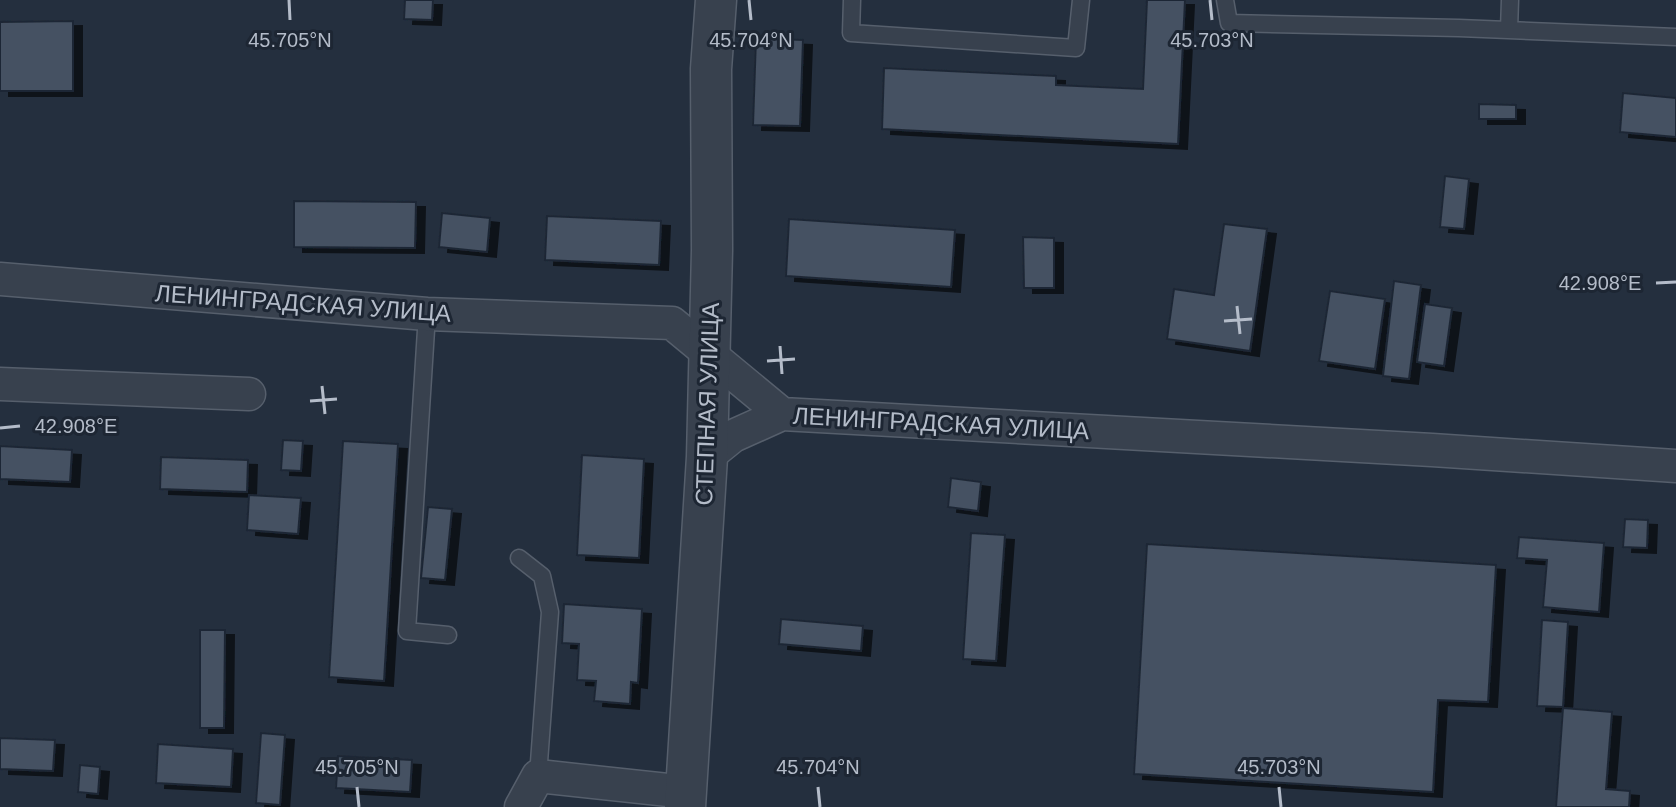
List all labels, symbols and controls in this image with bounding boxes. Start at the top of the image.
text: 45.705°N [248,29,332,51]
text: 45.704°N [709,29,793,51]
text: 45.703°N [1170,29,1254,51]
text: 42.908°E [1559,272,1641,294]
street label: ЛЕНИНГРАДСКАЯ УЛИЦА [154,279,452,327]
street label: СТЕПНАЯ УЛИЦА [690,302,724,506]
street label: ЛЕНИНГРАДСКАЯ УЛИЦА [792,402,1090,444]
text: 42.908°E [35,415,117,437]
text: 45.705°N [315,756,399,778]
text: 45.704°N [776,756,860,778]
text: 45.703°N [1237,756,1321,778]

